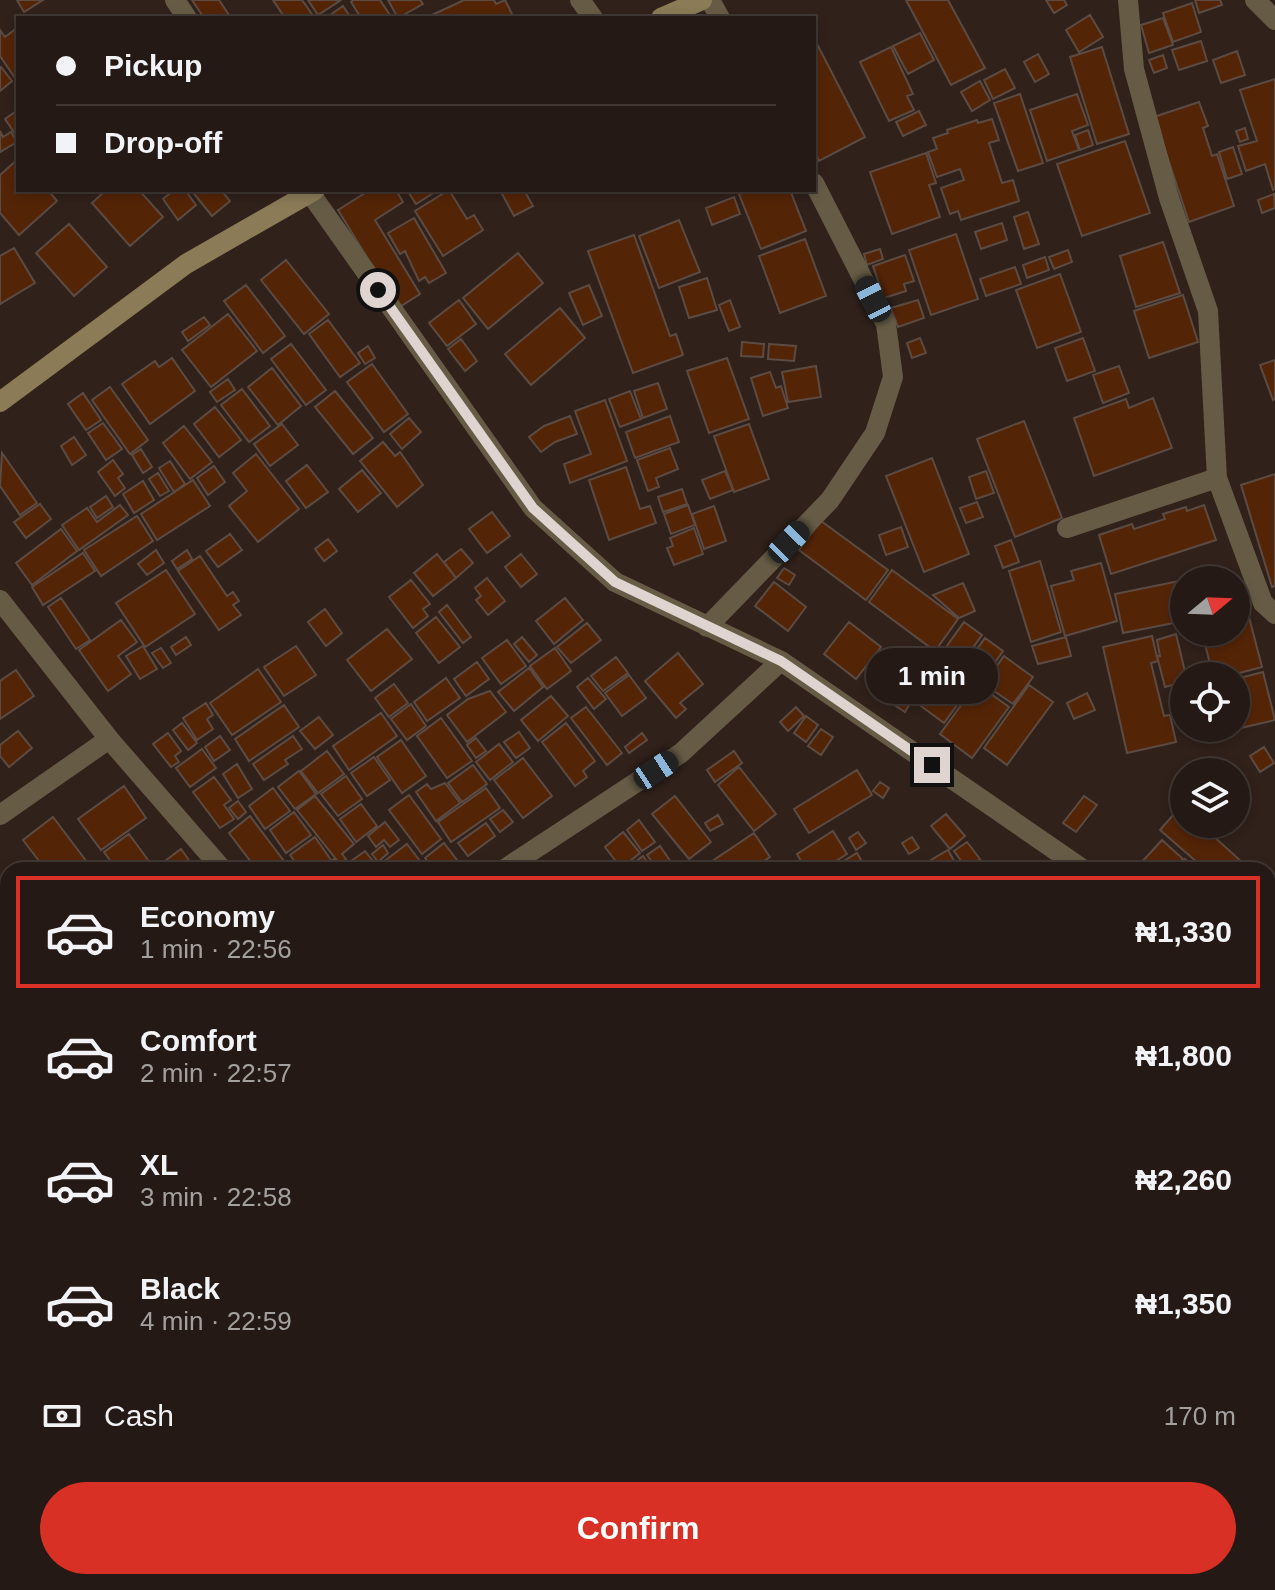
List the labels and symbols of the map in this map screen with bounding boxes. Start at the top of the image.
route start [360,272,396,308]
car [851,272,895,326]
car [764,516,814,568]
north arrow [1170,566,1250,646]
callout: 1 min [866,649,998,705]
car [629,747,683,793]
route end [914,747,950,783]

